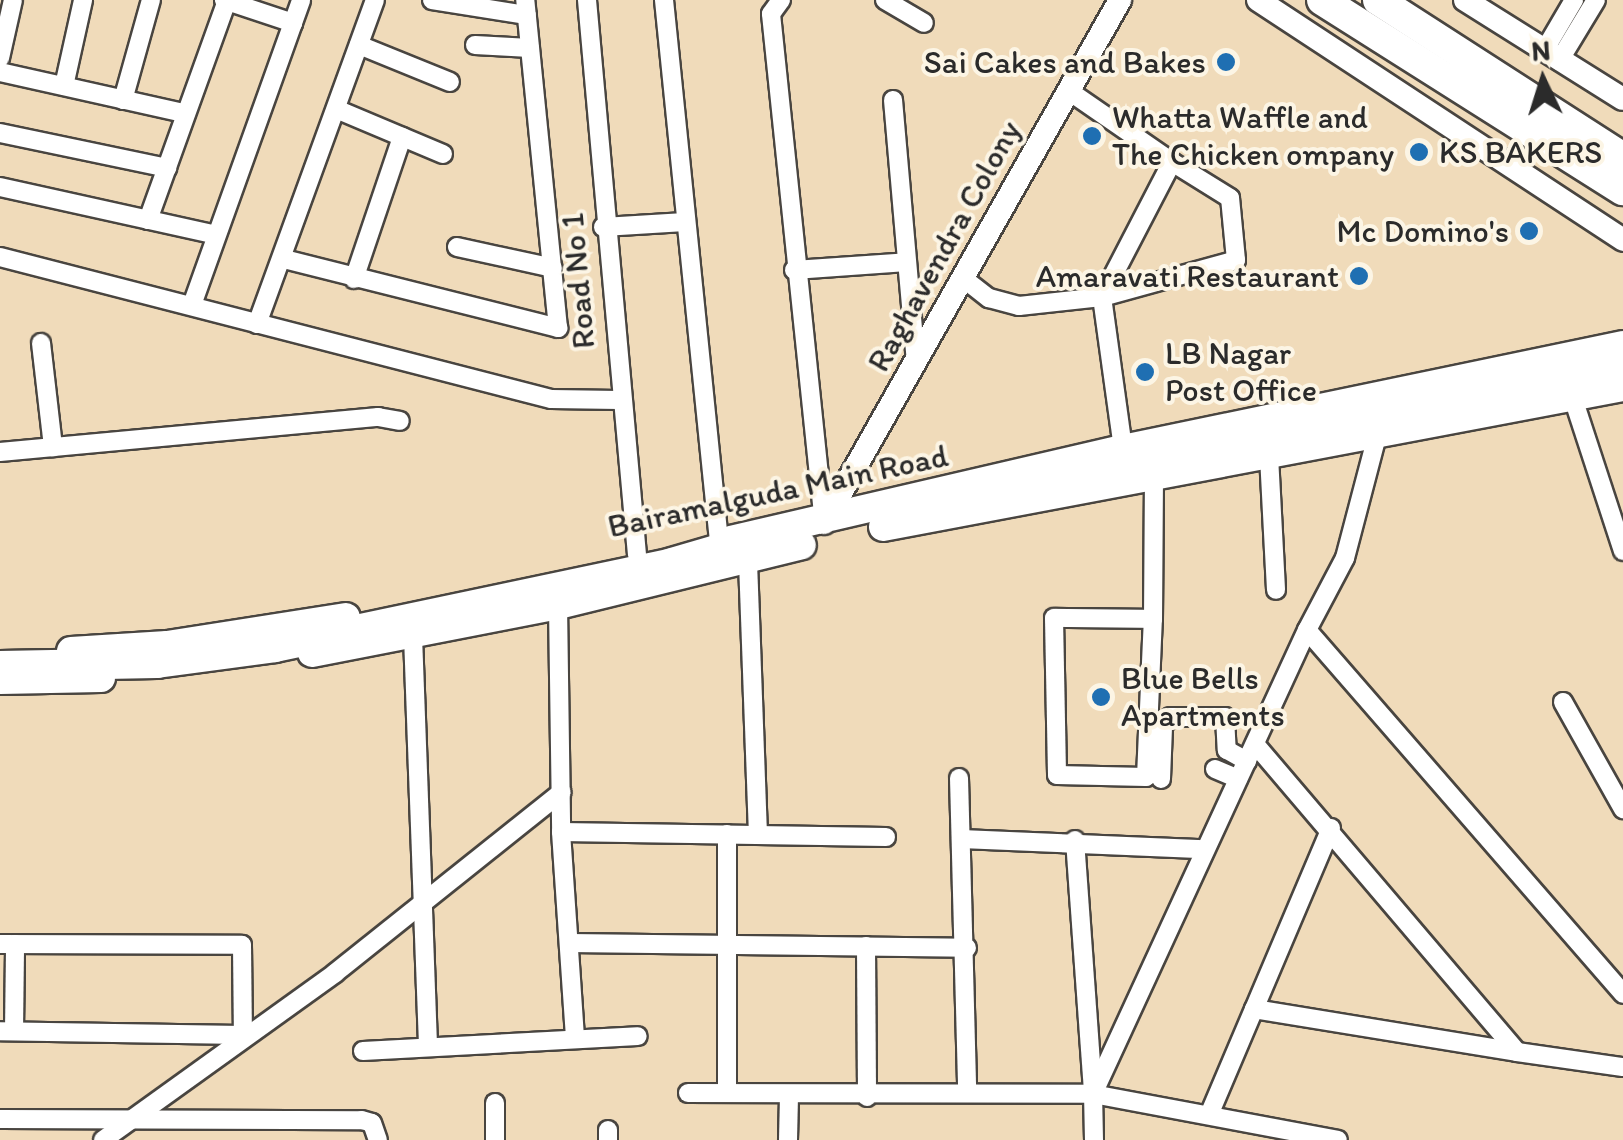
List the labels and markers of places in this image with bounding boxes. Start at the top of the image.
place label: Sai Cakes and Bakes [923,43,1206,81]
marker: Sai Cakes and Bakes [1215,51,1237,73]
place label: Whatta Waffle and The Chicken ompany [1112,99,1395,174]
marker: Whatta Waffle and The Chicken ompany [1081,125,1103,147]
place label: KS BAKERS [1439,133,1601,171]
marker: KS BAKERS [1408,141,1430,163]
place label: Mc Domino's [1335,212,1509,250]
marker: Mc Domino's [1518,220,1540,242]
place label: Amaravati Restaurant [1035,257,1339,295]
marker: Amaravati Restaurant [1348,265,1370,287]
place label: LB Nagar Post Office [1165,335,1317,410]
marker: LB Nagar Post Office [1134,361,1156,383]
place label: Blue Bells Apartments [1121,660,1285,735]
marker: Blue Bells Apartments [1090,686,1112,708]

